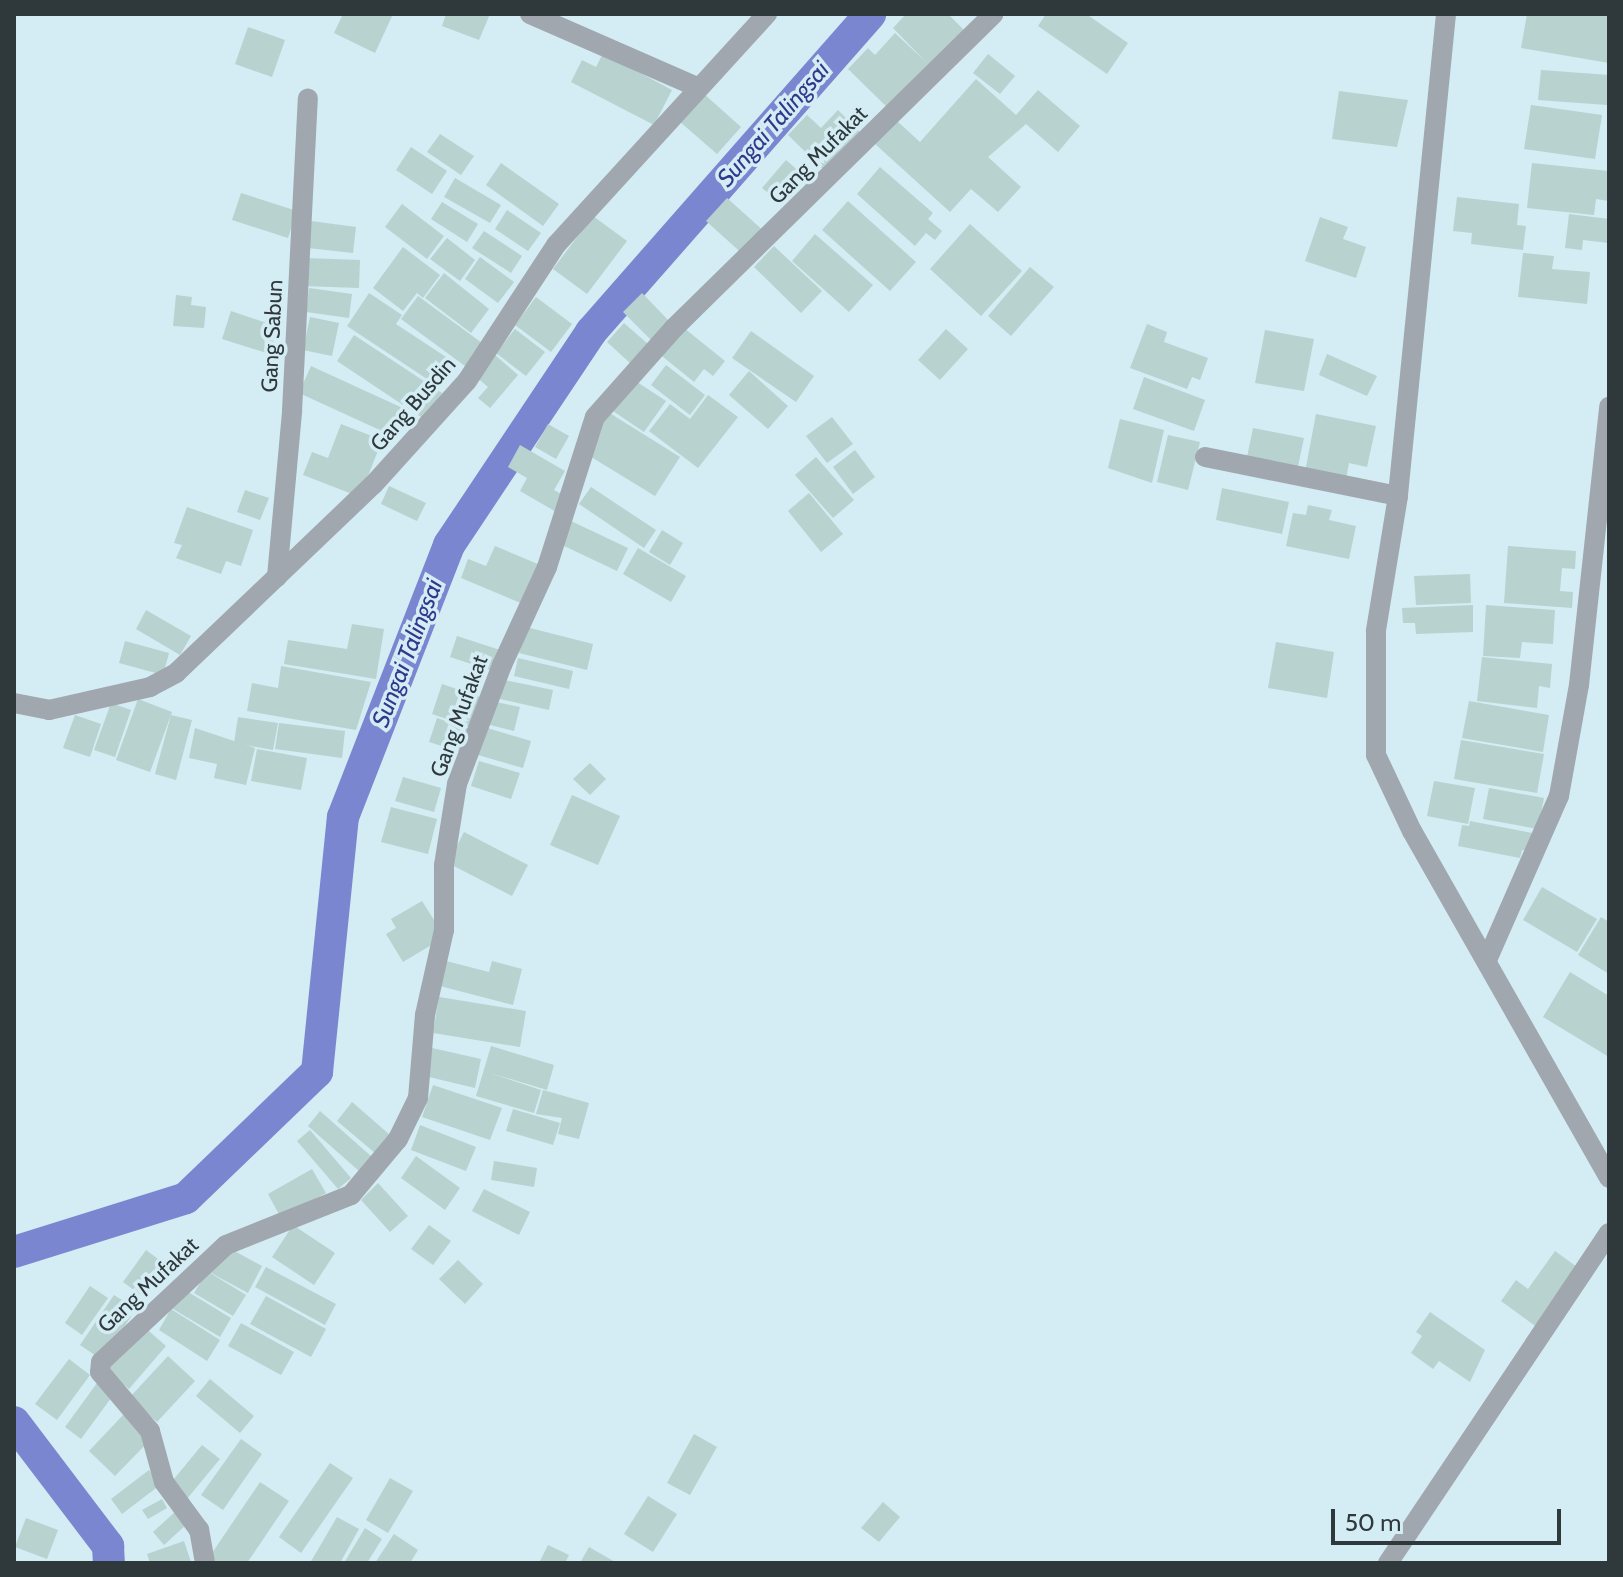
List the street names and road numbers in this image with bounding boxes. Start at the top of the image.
street label: Gang Mufakat [763,100,873,210]
street label: Gang Sabun [256,279,288,393]
street label: Gang Busdin [365,351,461,457]
street label: Gang Mufakat [425,651,493,781]
street label: Gang Mufakat [92,1232,204,1338]

